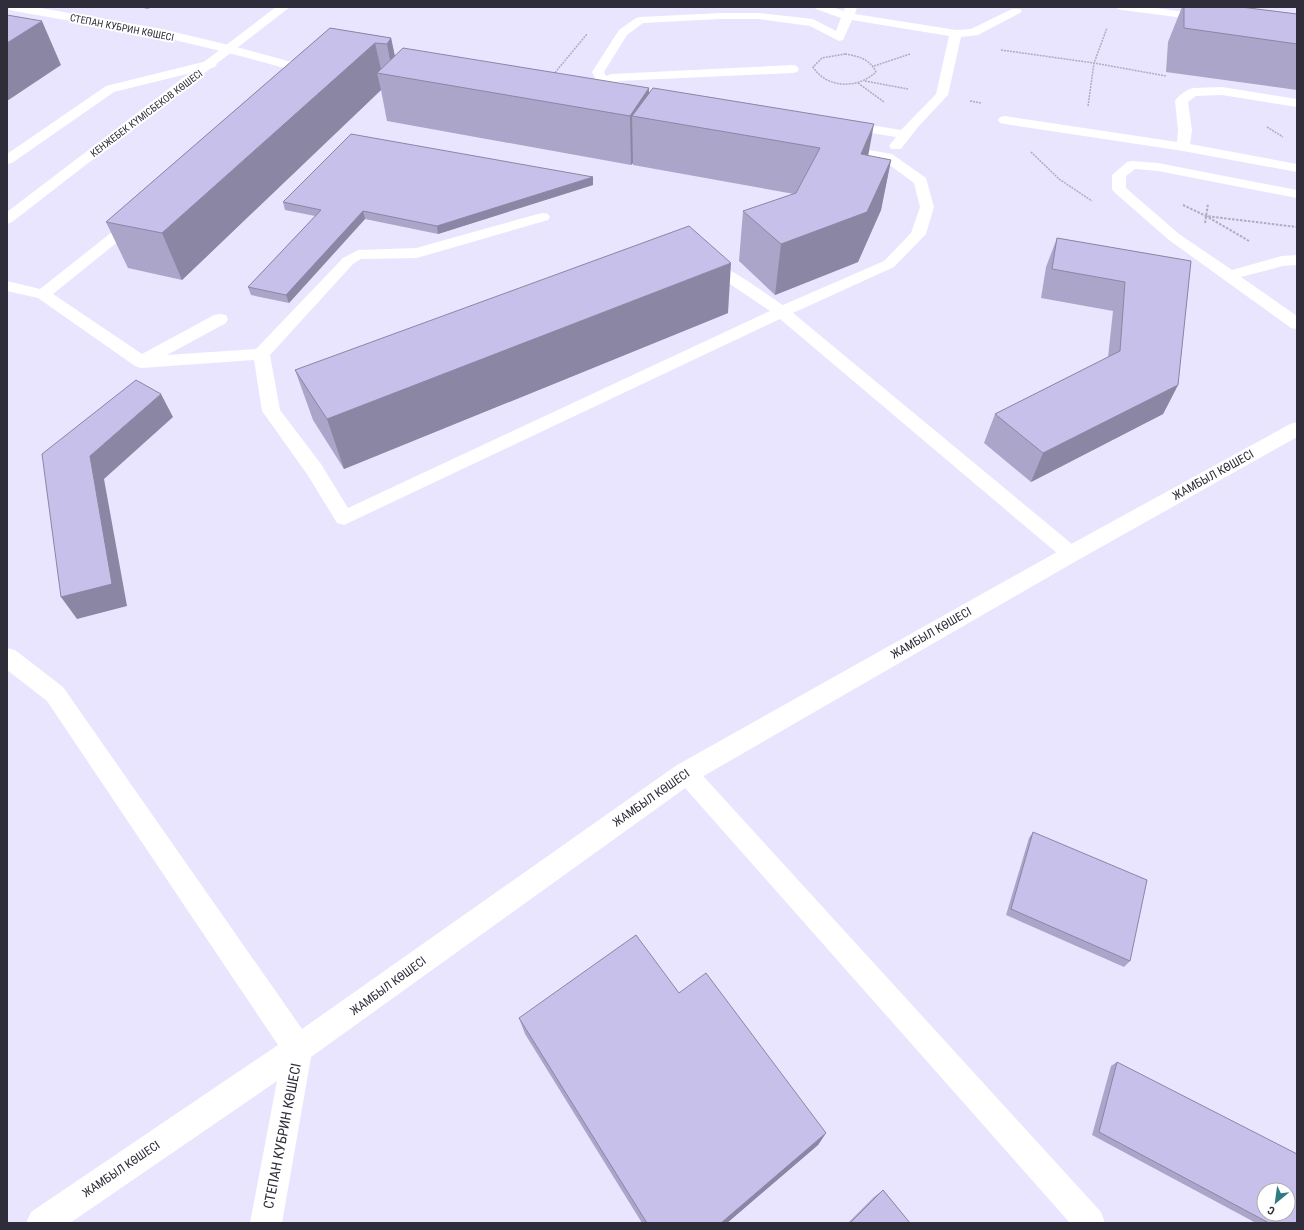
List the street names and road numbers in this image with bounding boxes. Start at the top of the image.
street label: СТЕПАН КУБРИН КӨШЕСІ [69,12,175,43]
street label: КЕНЖЕБЕК КҮМІСБЕКОВ КӨШЕСІ [88,68,204,159]
street label: ЖАМБЫЛ КӨШЕСІ [1170,447,1256,503]
street label: ЖАМБЫЛ КӨШЕСІ [888,604,974,662]
street label: ЖАМБЫЛ КӨШЕСІ [610,766,692,830]
street label: ЖАМБЫЛ КӨШЕСІ [347,954,429,1018]
street label: СТЕПАН КУБРИН КӨШЕСІ [260,1062,304,1210]
street label: ЖАМБЫЛ КӨШЕСІ [80,1138,162,1200]

